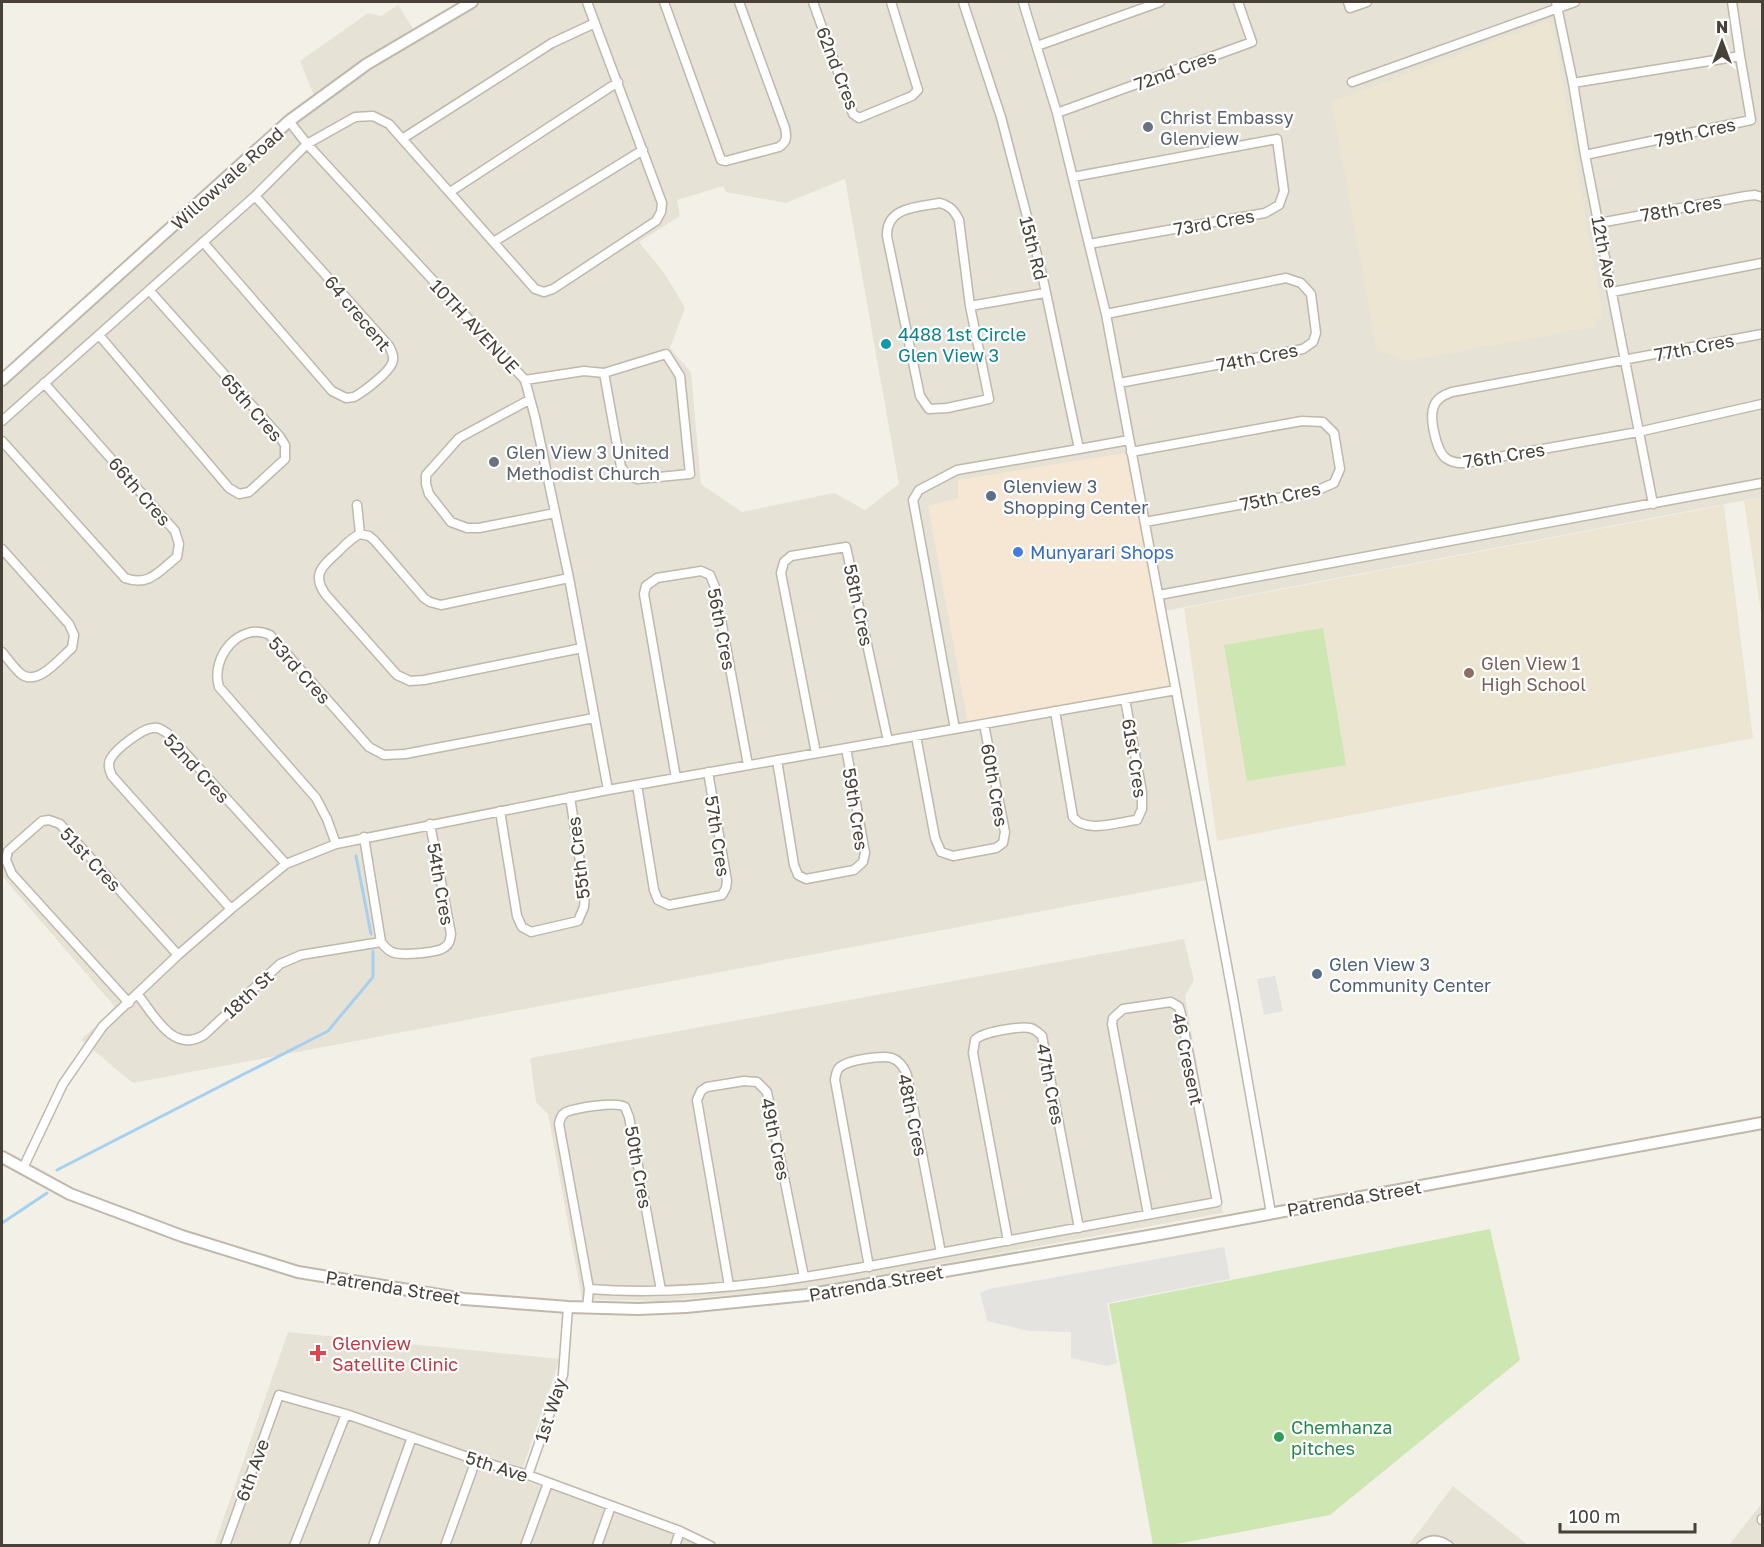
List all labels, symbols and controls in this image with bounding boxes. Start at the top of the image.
north arrow [1692,12,1752,72]
text: N [1716,17,1728,37]
street label: 62nd Cres [812,23,864,113]
street label: 72nd Cres [1131,45,1219,95]
place label: Christ Embassy Glenview [1160,106,1294,149]
street label: 79th Cres [1652,113,1738,151]
marker: Christ Embassy Glenview [1141,120,1155,134]
street label: Willowvale Road [166,122,288,234]
street label: 78th Cres [1639,190,1723,226]
street label: 73rd Cres [1172,204,1256,240]
street label: 15th Rd [1015,214,1053,282]
street label: 12th Ave [1587,214,1623,290]
street label: 64 crecent [320,271,396,355]
street label: 10TH AVENUE [426,274,524,378]
place label: 4488 1st Circle Glen View 3 [898,323,1026,366]
street label: 77th Cres [1652,328,1736,366]
marker: 4488 1st Circle Glen View 3 [879,337,893,351]
street label: 74th Cres [1214,338,1300,376]
street label: 65th Cres [216,368,288,446]
street label: 76th Cres [1462,438,1546,472]
place label: Glen View 3 United Methodist Church [506,441,669,484]
street label: 66th Cres [104,452,176,530]
marker: Glen View 3 United Methodist Church [487,455,501,469]
place label: Glenview 3 Shopping Center [1003,475,1148,518]
street label: 75th Cres [1238,477,1322,515]
marker: Glenview 3 Shopping Center [984,489,998,503]
place label: Munyarari Shops [1030,541,1174,563]
marker: Munyarari Shops [1011,545,1025,559]
street label: 58th Cres [840,562,878,648]
street label: 56th Cres [703,586,741,672]
street label: 53rd Cres [264,632,336,708]
place label: Glen View 1 High School [1481,652,1586,695]
marker: Glen View 1 High School [1462,666,1476,680]
street label: 61st Cres [1118,717,1152,799]
street label: 52nd Cres [159,729,235,807]
street label: 60th Cres [977,742,1013,828]
street label: 59th Cres [839,766,873,852]
street label: 57th Cres [701,794,735,878]
street label: 55th Cres [562,816,594,900]
street label: 51st Cres [56,822,126,896]
street label: 54th Cres [423,841,459,927]
place label: Glen View 3 Community Center [1329,953,1491,996]
street label: 18th St [218,965,278,1023]
marker: Glen View 3 Community Center [1310,967,1324,981]
street label: 46 Cresent [1167,1011,1209,1107]
street label: 47th Cres [1032,1041,1070,1127]
street label: 48th Cres [894,1072,932,1158]
street label: 49th Cres [757,1096,795,1182]
street label: 50th Cres [621,1124,657,1210]
street label: Patrenda Street [1285,1175,1423,1221]
street label: Patrenda Street [807,1260,945,1306]
street label: Patrenda Street [324,1265,462,1309]
place label: Glenview Satellite Clinic [332,1332,458,1375]
marker: Glenview Satellite Clinic [309,1344,327,1362]
street label: 1st Way [529,1375,571,1445]
place label: Chemhanza pitches [1291,1416,1392,1459]
marker: Chemhanza pitches [1272,1430,1286,1444]
street label: 6th Ave [231,1436,273,1504]
street label: 5th Ave [463,1446,531,1486]
scale bar [1560,1496,1695,1534]
text: 100 m [1569,1505,1620,1527]

